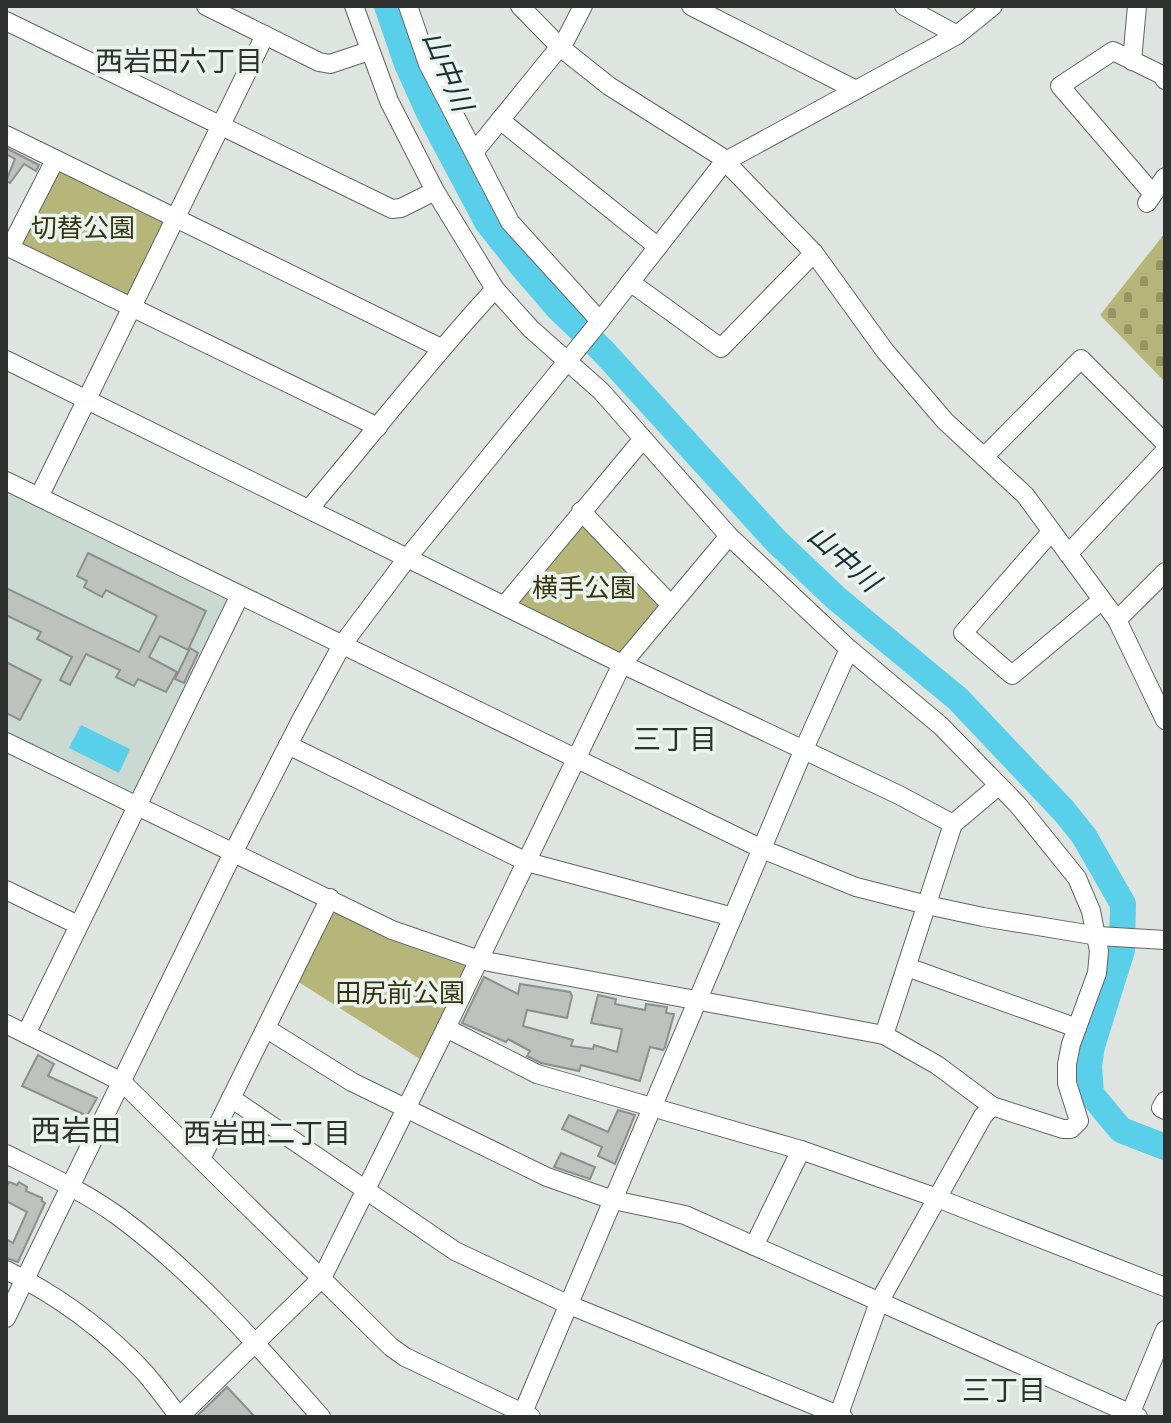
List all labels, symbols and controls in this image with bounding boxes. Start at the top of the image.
water label: 山中川 [416,25,482,119]
district label: 西岩田六丁目 [95,43,263,78]
park label: 切替公園 [31,211,135,244]
water label: 山中川 [801,517,890,600]
park label: 横手公園 [532,571,636,604]
district label: 三丁目 [633,721,717,756]
park label: 田尻前公園 [335,976,465,1009]
district label: 西岩田 [31,1111,121,1149]
district label: 西岩田二丁目 [183,1115,351,1150]
district label: 三丁目 [962,1372,1046,1407]

